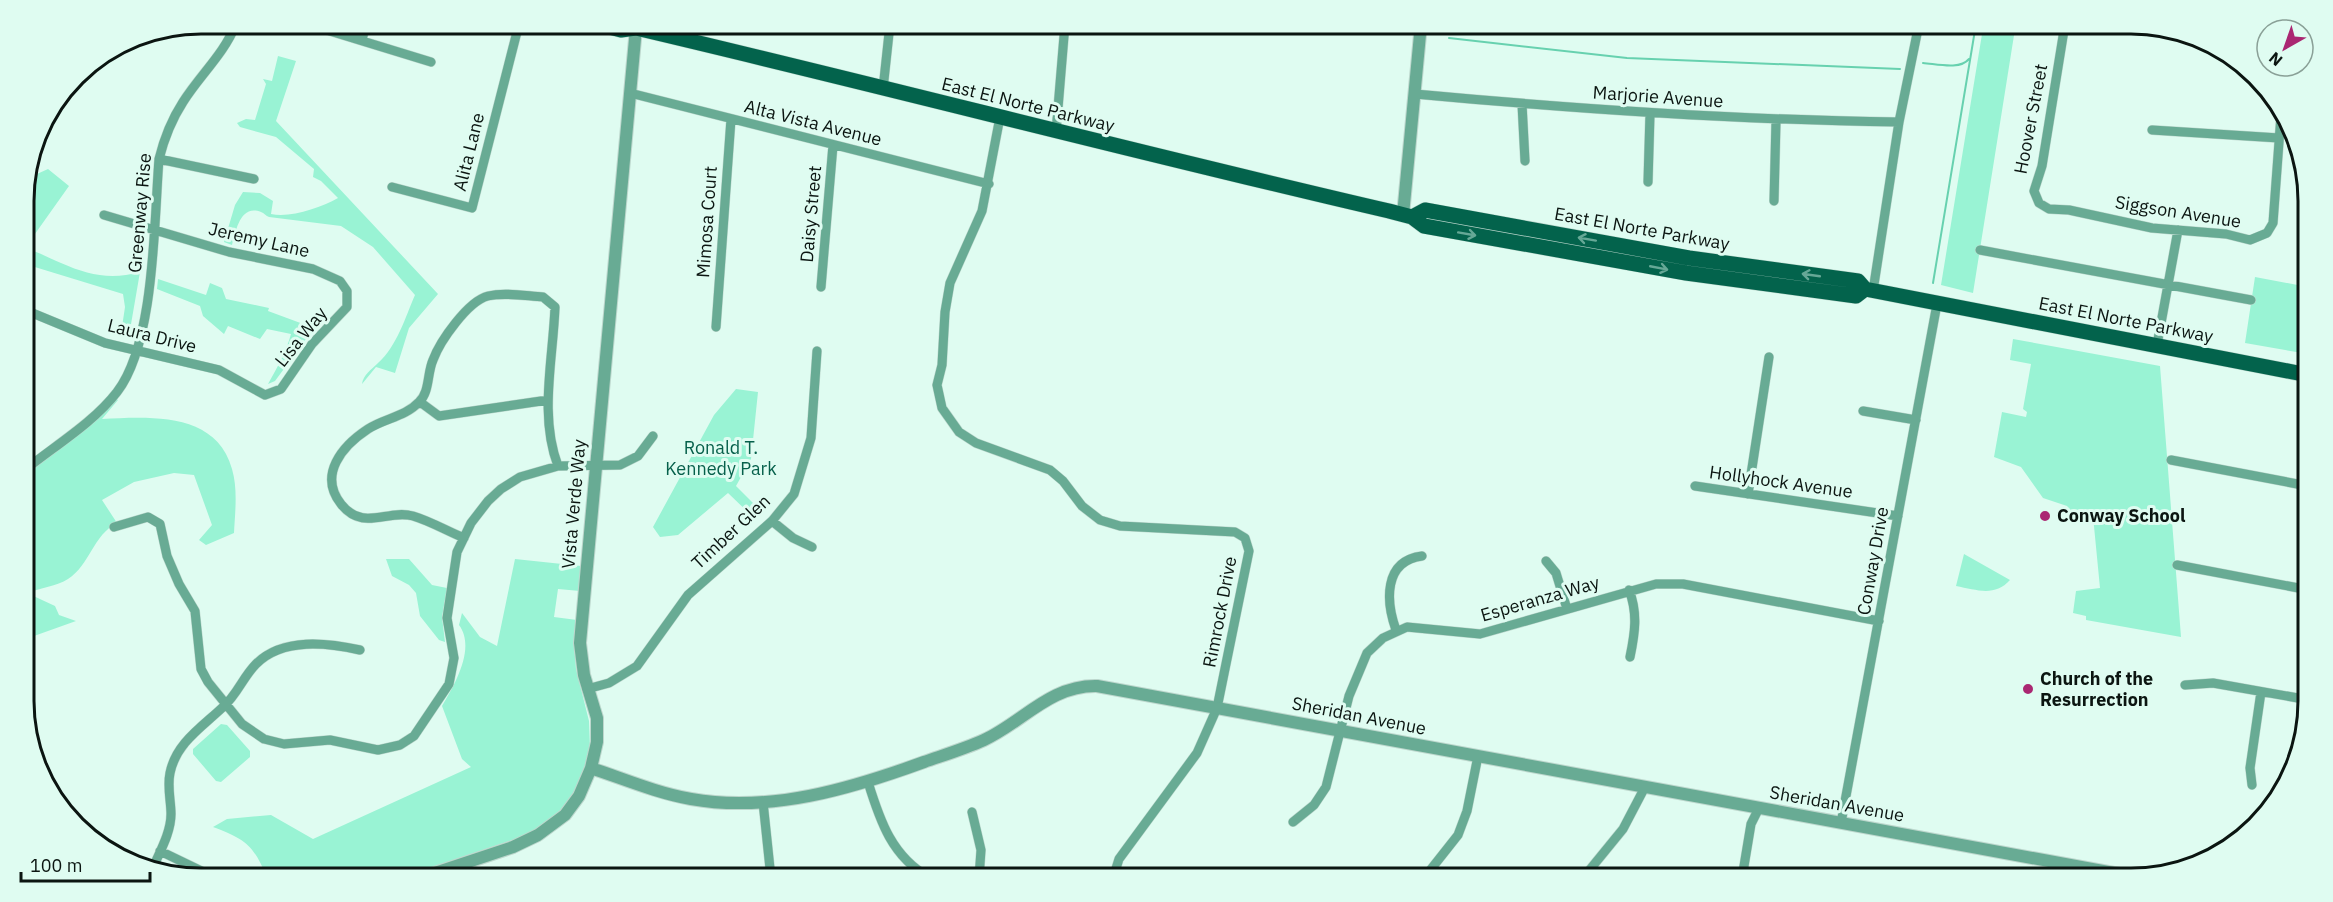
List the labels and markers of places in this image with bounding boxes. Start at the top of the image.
place label: Conway School [2057,504,2186,527]
marker: Conway School [2038,509,2052,523]
place label: Church of the Resurrection [2040,667,2153,711]
marker: Church of the Resurrection [2021,682,2035,696]

